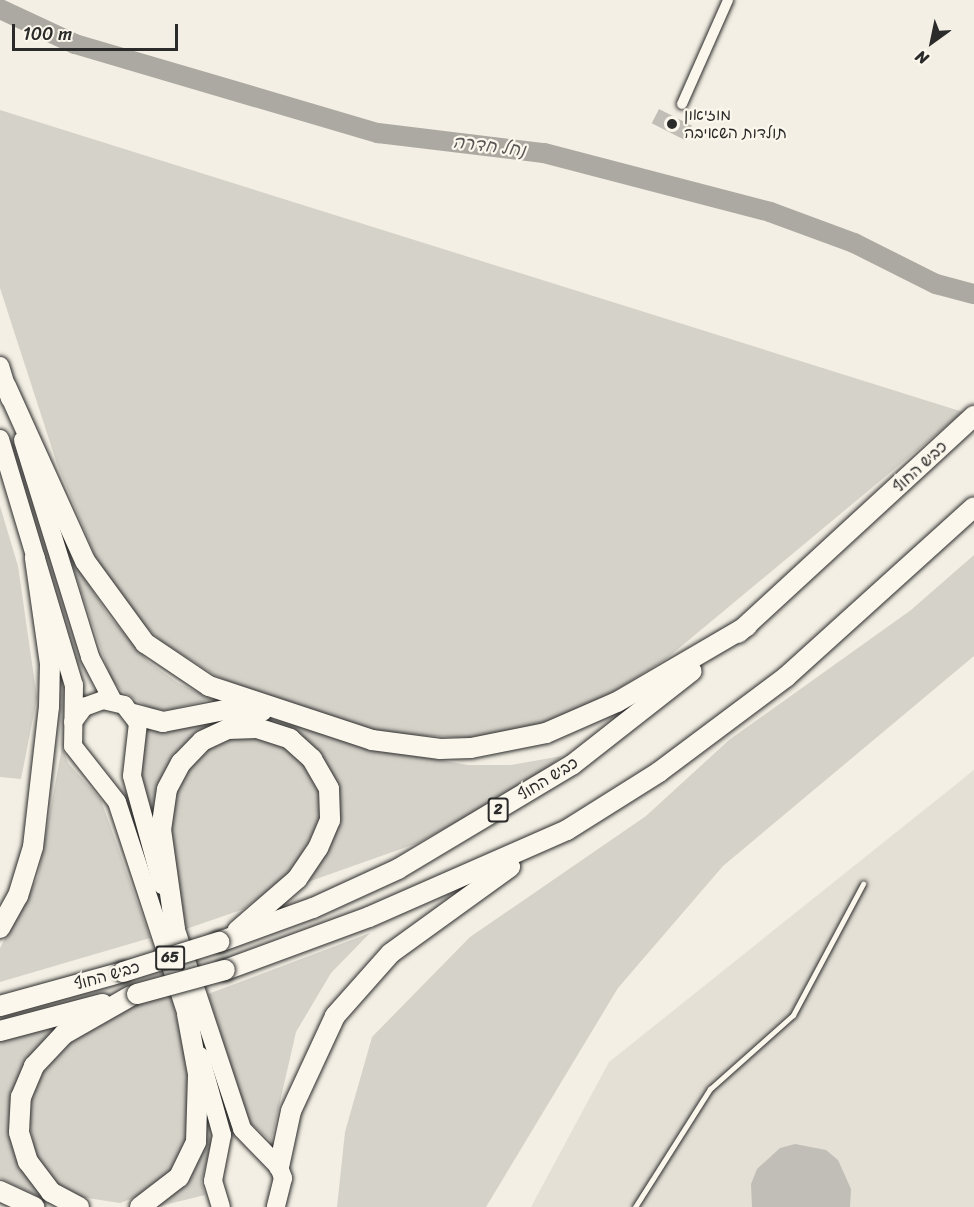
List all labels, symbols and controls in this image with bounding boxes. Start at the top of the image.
scale bar [15,12,182,50]
north arrow [902,12,962,72]
text: 100 m [23,18,72,50]
text: N [909,42,934,73]
place label: מוזיאון תולדות השאיבה [684,105,787,143]
marker: מוזיאון תולדות השאיבה [665,117,679,131]
water label: נחל חדרה [451,131,527,161]
street label: כביש החוף [889,437,951,497]
street label: כביש החוף [514,753,582,805]
road number: 2 [488,798,508,822]
road number: 65 [155,946,185,970]
street label: כביש החוף [72,958,142,994]

